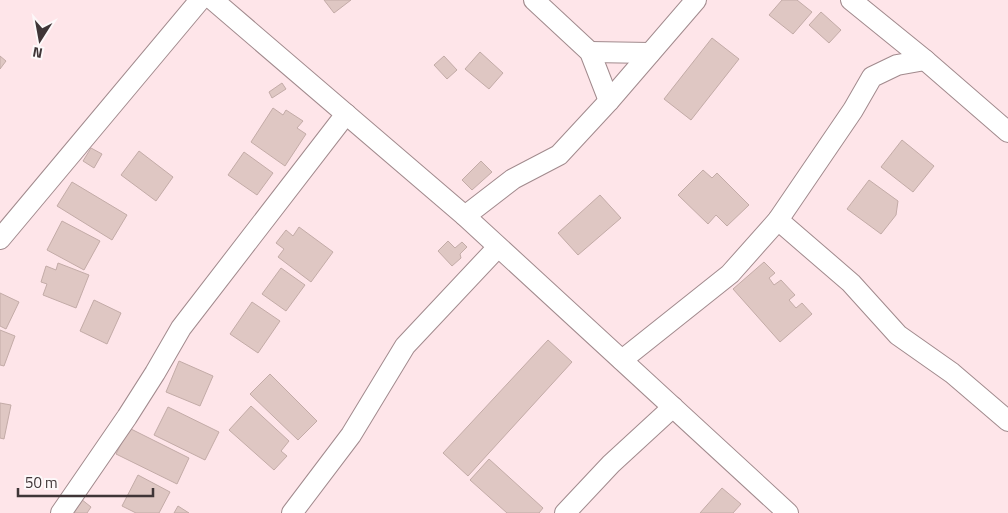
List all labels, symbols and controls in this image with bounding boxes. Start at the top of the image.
north arrow [15,15,65,65]
text: N [31,42,44,64]
scale bar [18,466,152,498]
text: 50 m [25,471,58,494]

